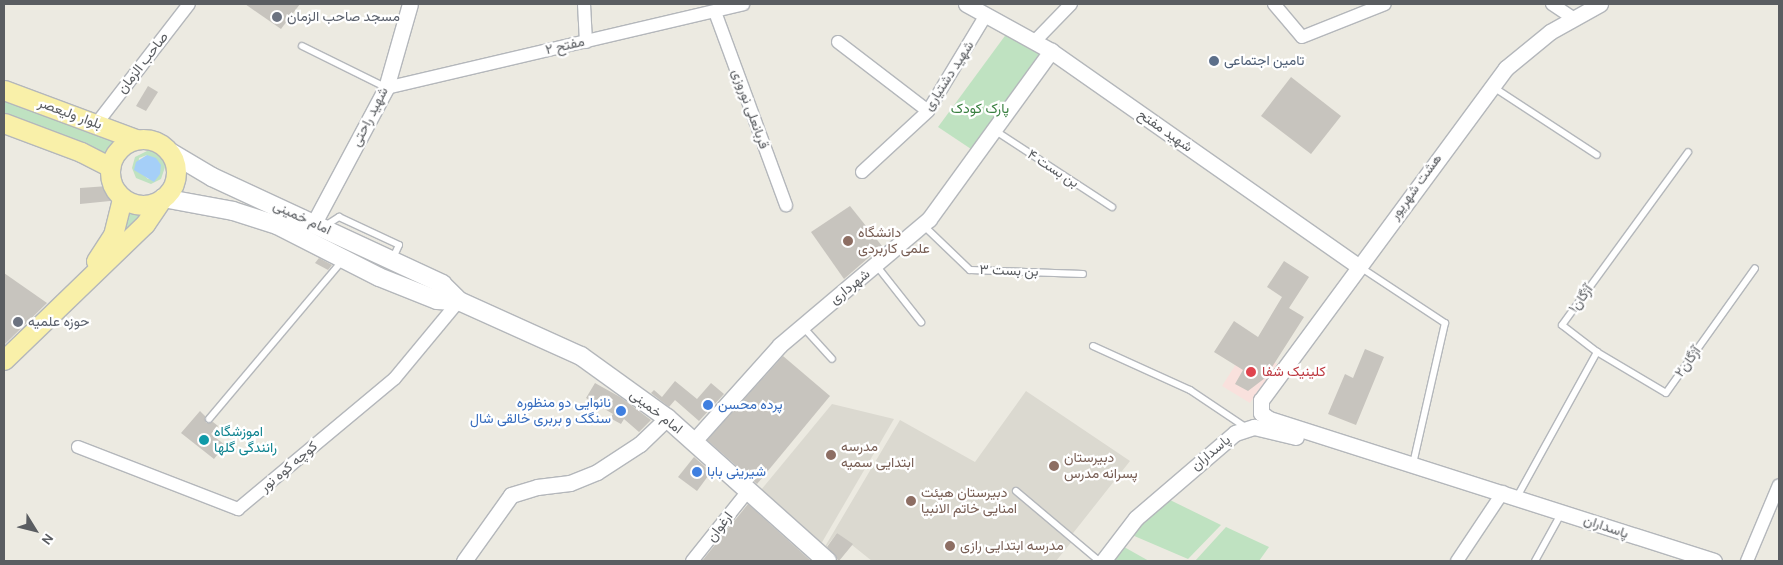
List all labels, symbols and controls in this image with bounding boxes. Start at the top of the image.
place label: مسجد صاحب الزمان [287,9,400,25]
marker: مسجد صاحب الزمان [271,11,283,23]
street label: صاحب الزمان [114,29,172,97]
street label: مفتح ۲ [544,33,586,59]
street label: شهید دشتیاری [920,38,978,114]
place label: تامین اجتماعی [1224,53,1304,69]
marker: تامین اجتماعی [1208,55,1220,67]
street label: قربانعلی نوروزی [728,67,772,151]
street label: شهید راحتی [348,84,392,150]
street label: بلوار ولیعصر [36,95,104,133]
park label: پارک کودک [951,101,1009,117]
street label: شهید مفتح [1134,106,1196,156]
street label: بن بست ۴ [1024,146,1082,192]
street label: هشت شهریور [1386,151,1446,223]
street label: امام خمینی [270,197,334,239]
place label: دانشگاه علمی کاربردی [858,225,930,258]
marker: دانشگاه علمی کاربردی [842,235,854,247]
street label: بن بست ۳ [979,262,1039,280]
street label: شهرداری [826,266,874,308]
street label: ۱آژگان [1565,282,1597,316]
place label: حوزه علمیه [28,314,89,330]
marker: حوزه علمیه [12,316,24,328]
street label: ۲آژگان [1671,343,1705,381]
place label: کلینیک شفا [1262,364,1326,380]
marker: کلینیک شفا [1244,365,1258,379]
street label: امام خمینی [626,386,686,438]
place label: نانوایی دو منظوره سنگک و بربری خالقی شال [470,395,611,428]
place label: پرده محسن [718,397,783,413]
marker: پرده محسن [702,399,714,411]
marker: نانوایی دو منظوره سنگک و بربری خالقی شال [615,405,627,417]
place label: اموزشگاه رانندگی گلها [214,424,277,457]
street label: پاسداران [1188,432,1234,474]
marker: اموزشگاه رانندگی گلها [198,434,210,446]
street label: کوچه کوه نور [257,438,321,496]
place label: مدرسه ابتدایی سمیه [841,439,914,472]
marker: مدرسه ابتدایی سمیه [825,449,837,461]
place label: دبیرستان پسرانه مدرس [1064,450,1138,482]
marker: دبیرستان پسرانه مدرس [1048,460,1060,472]
place label: شیرینی بابا [707,464,766,480]
marker: شیرینی بابا [691,466,703,478]
place label: دبیرستان هیئت امنایی خاتم الانبیا [921,485,1017,518]
marker: دبیرستان هیئت امنایی خاتم الانبیا [905,495,917,507]
north arrow [10,505,60,555]
street label: ارغوان [703,509,737,545]
street label: پاسداران [1581,512,1631,542]
text: N [38,530,57,548]
place label: مدرسه ابتدایی رازی [960,538,1064,554]
marker: مدرسه ابتدایی رازی [944,540,956,552]

